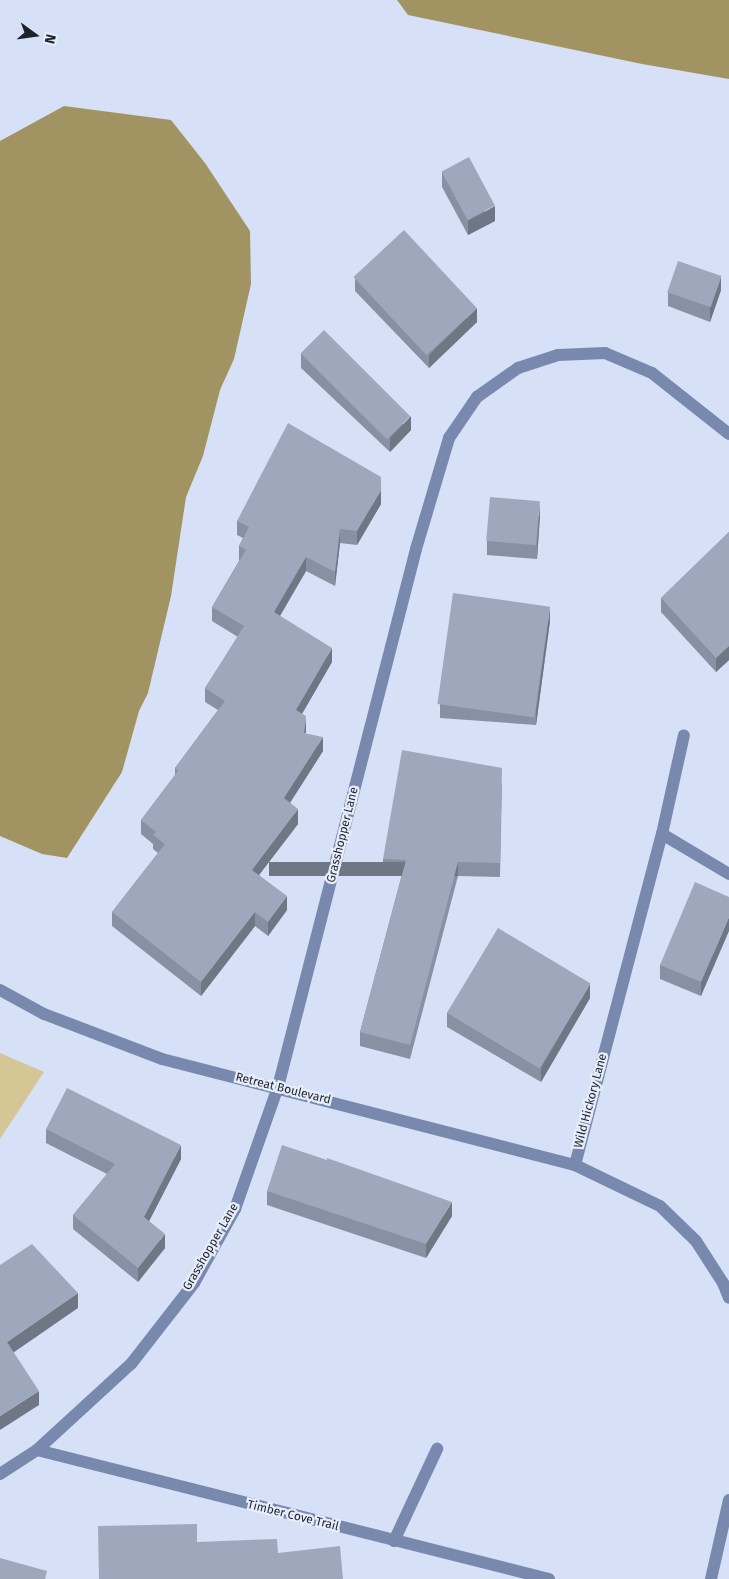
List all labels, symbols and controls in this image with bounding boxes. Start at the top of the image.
north arrow [10,10,60,60]
text: N [41,32,59,45]
street label: Grasshopper Lane [324,786,362,884]
street label: Wild Hickory Lane [571,1052,611,1150]
street label: Retreat Boulevard [234,1070,332,1108]
street label: Grasshopper Lane [180,1201,242,1293]
street label: Timber Cove Trail [246,1498,340,1534]

